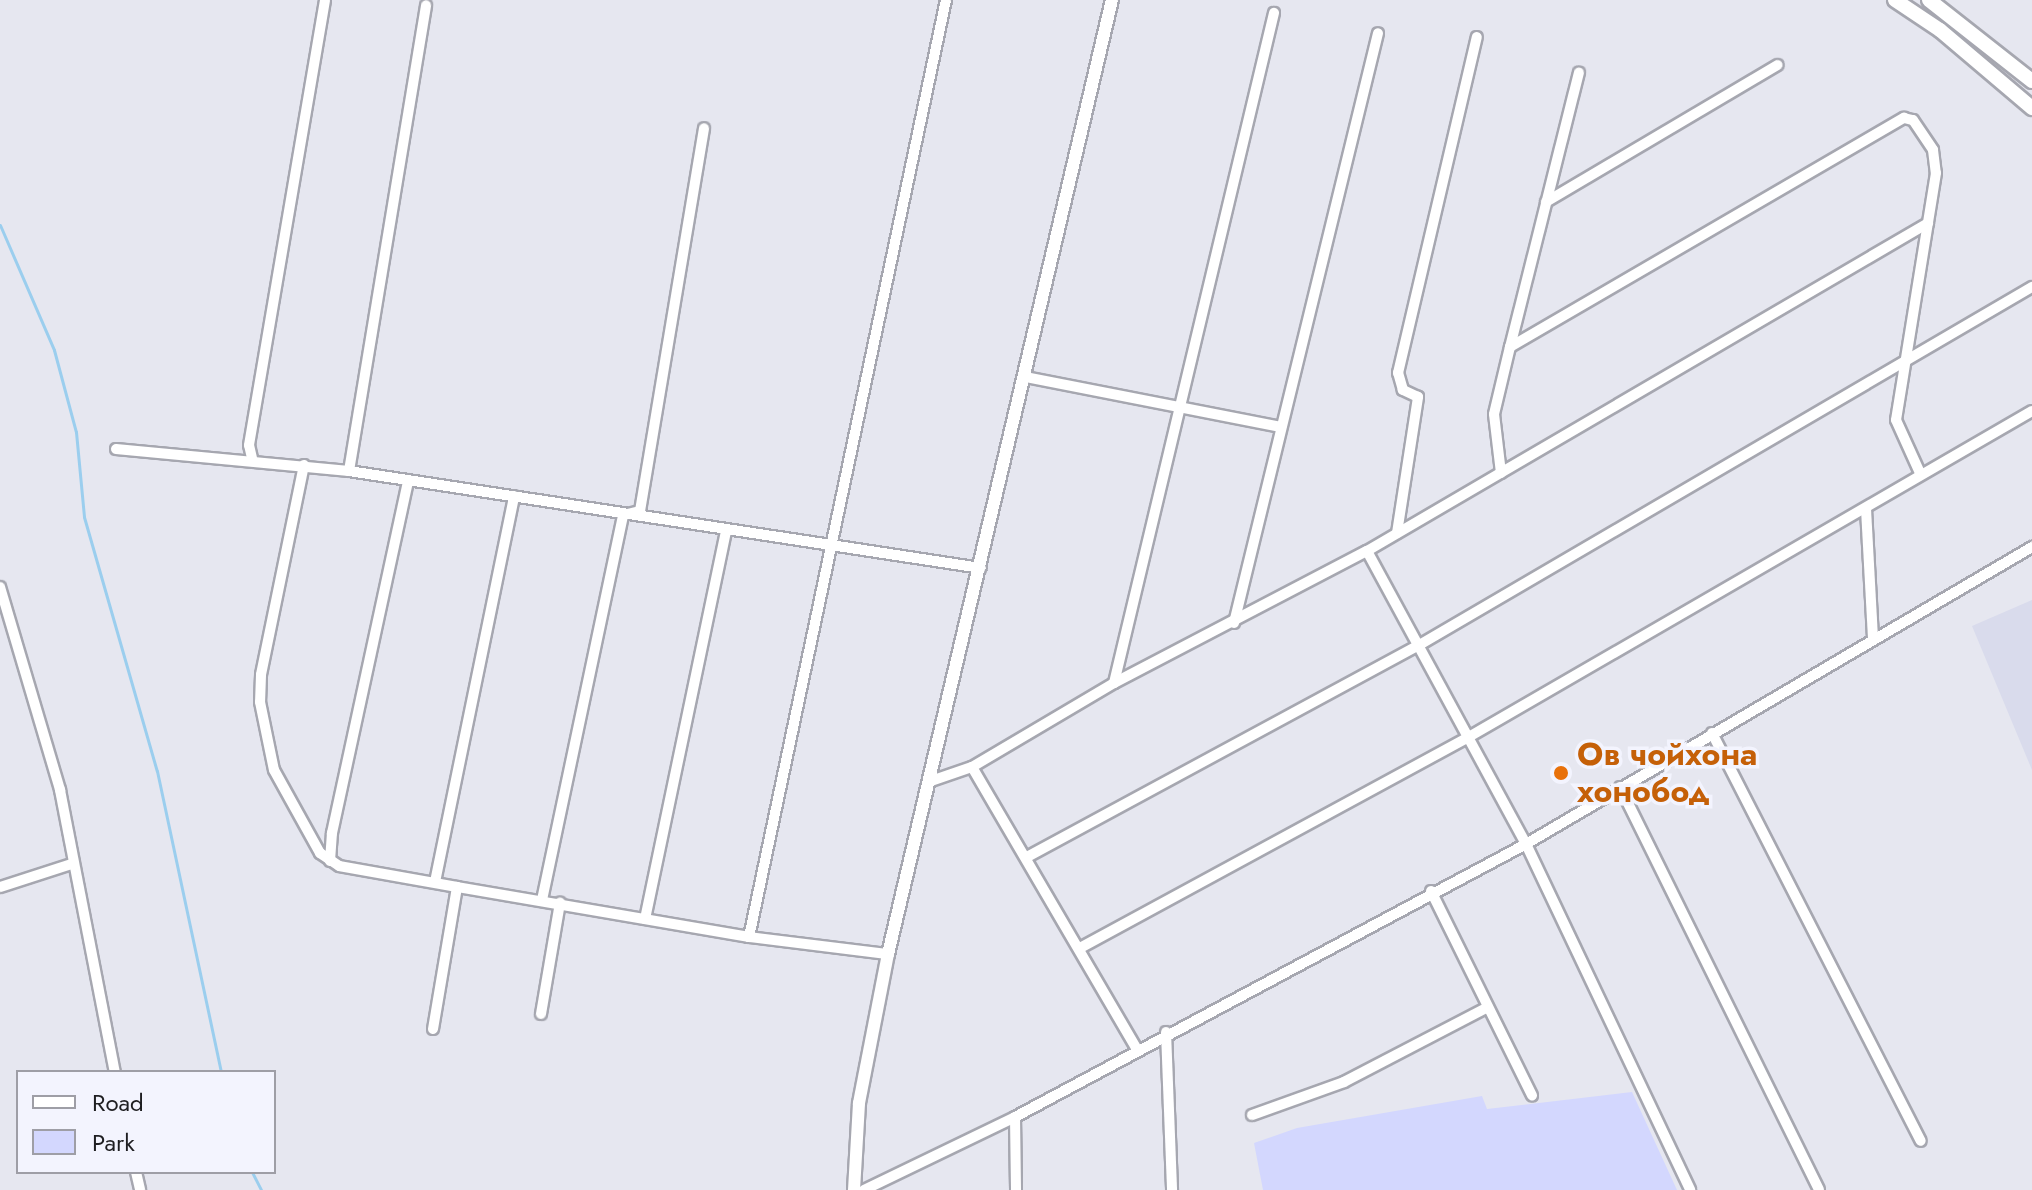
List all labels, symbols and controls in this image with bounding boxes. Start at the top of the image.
place label: Ов чойхона хонобод [1577,736,1757,811]
marker: Ов чойхона хонобод [1552,764,1570,782]
legend [16,1070,276,1174]
text: Road [92,1085,144,1120]
text: Park [92,1125,135,1160]

